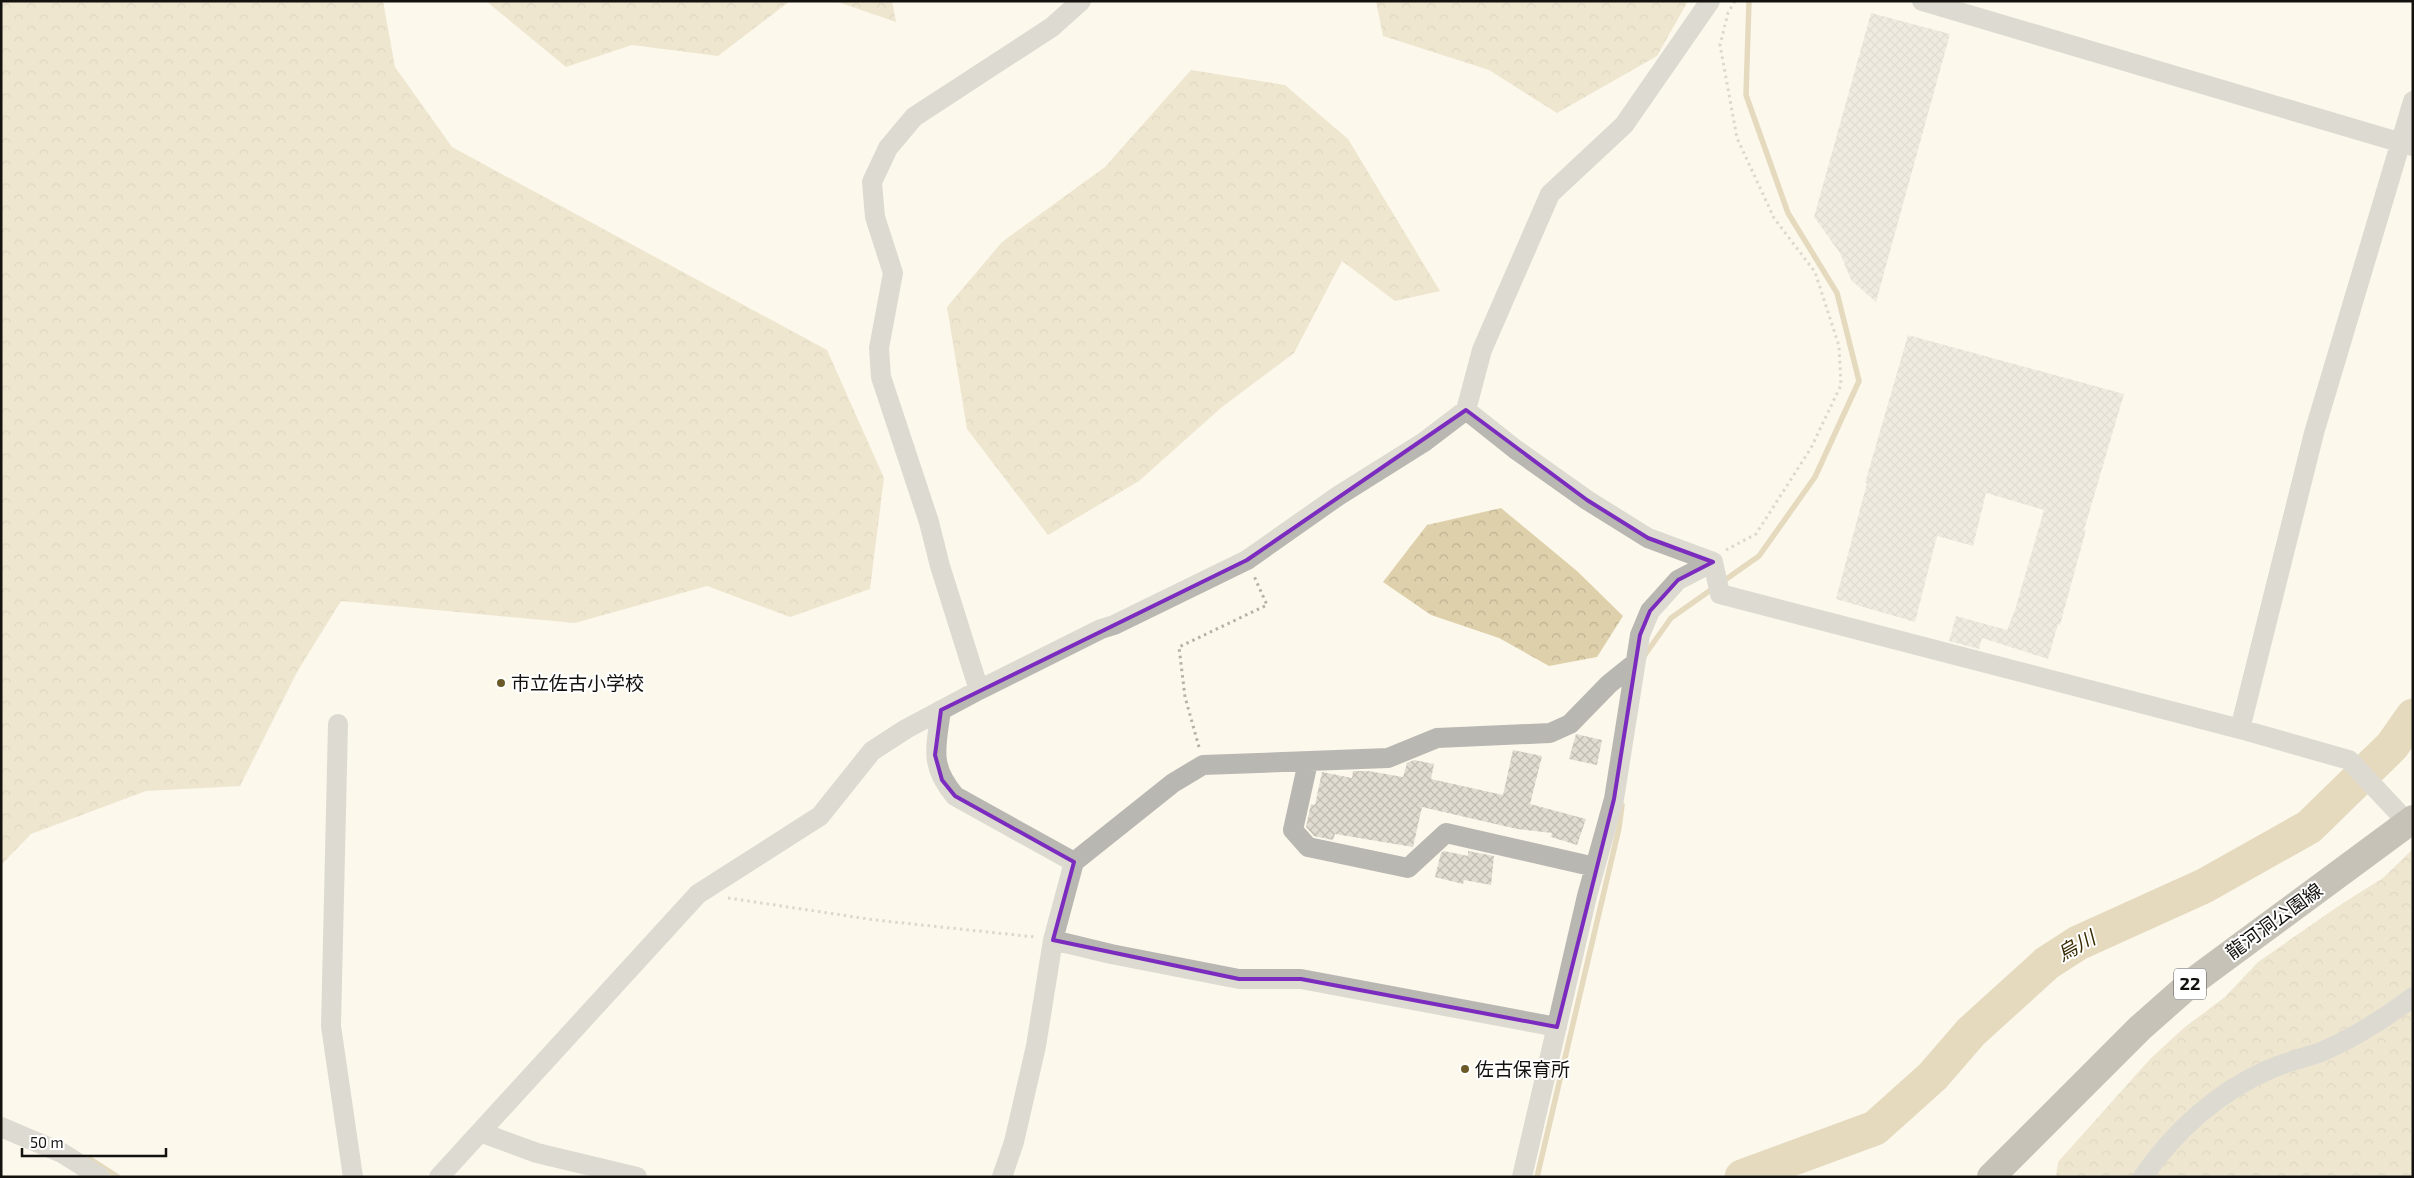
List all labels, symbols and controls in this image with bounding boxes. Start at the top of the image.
place label: 市立佐古小学校 [511,671,644,694]
marker: 市立佐古小学校 [495,677,507,689]
street label: 龍河洞公園線 [2221,878,2327,963]
water label: 烏川 [2052,924,2101,965]
road number: 22 [2174,969,2206,1000]
place label: 佐古保育所 [1475,1057,1570,1080]
marker: 佐古保育所 [1459,1063,1471,1075]
scale bar [22,1126,166,1158]
text: 50 m [30,1133,64,1151]

